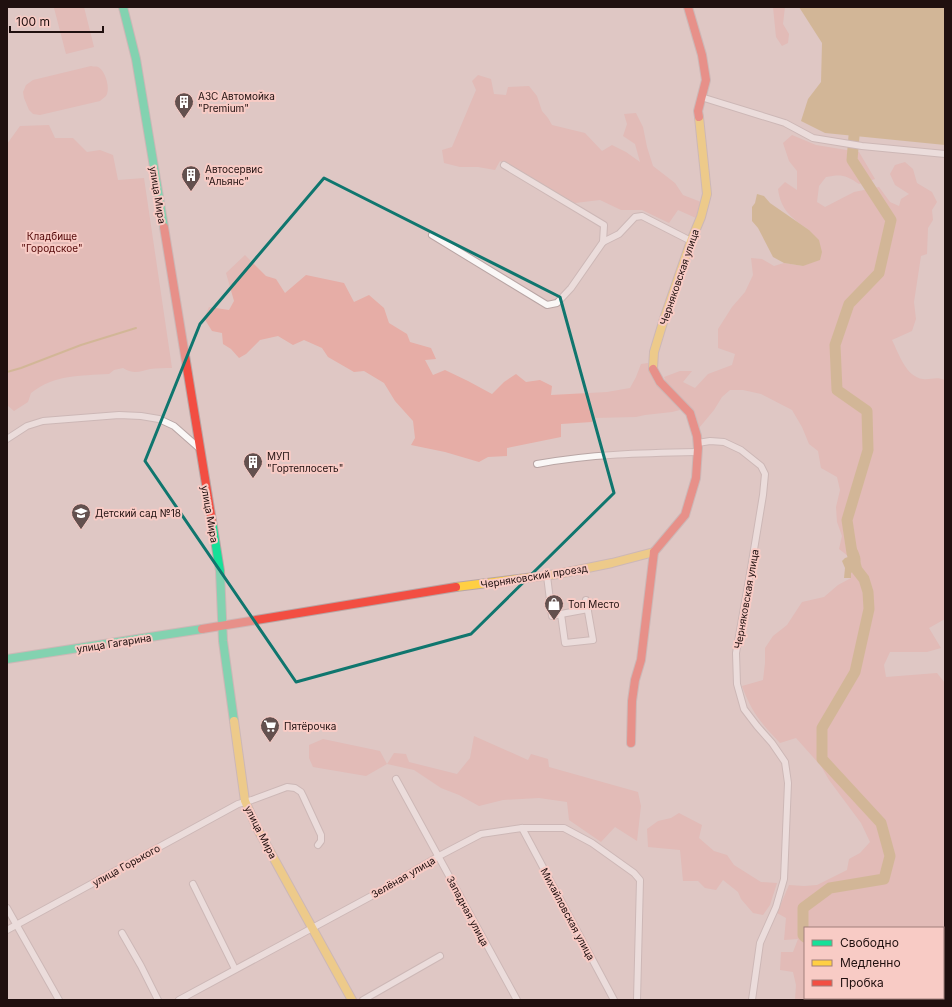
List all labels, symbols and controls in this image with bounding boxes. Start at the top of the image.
scale bar [10,8,103,34]
text: 100 m [16,14,50,29]
place label: АЗС Автомойка "Premium" [198,90,275,114]
building icon: АЗС Автомойка "Premium" [173,91,195,119]
place label: Автосервис "Альянс" [205,163,263,187]
building icon: Автосервис "Альянс" [180,164,202,192]
street label: улица Мира [148,165,168,225]
street label: Черняковская улица [657,227,701,327]
park label: Кладбище "Городское" [21,230,83,254]
place label: МУП "Гортеплосеть" [267,450,343,474]
building icon: МУП "Гортеплосеть" [242,451,264,479]
street label: улица Мира [199,484,221,544]
school or university icon: Детский сад №18 [70,502,92,530]
place label: Детский сад №18 [95,507,181,519]
street label: Черняковская улица [731,548,761,650]
street label: Черняковский проезд [480,562,588,590]
shop icon: Топ Место [543,593,565,621]
place label: Топ Место [568,598,619,610]
street label: улица Гагарина [76,631,152,655]
supermarket icon: Пятёрочка [259,715,281,743]
place label: Пятёрочка [284,720,336,732]
street label: улица Мира [242,803,280,861]
street label: улица Горького [90,841,162,889]
street label: Зелёная улица [369,854,437,900]
street label: Михайловская улица [539,866,597,962]
street label: Западная улица [444,874,492,948]
legend [804,927,944,999]
text: Свободно [840,935,899,950]
text: Медленно [840,955,901,970]
text: Пробка [840,975,884,990]

